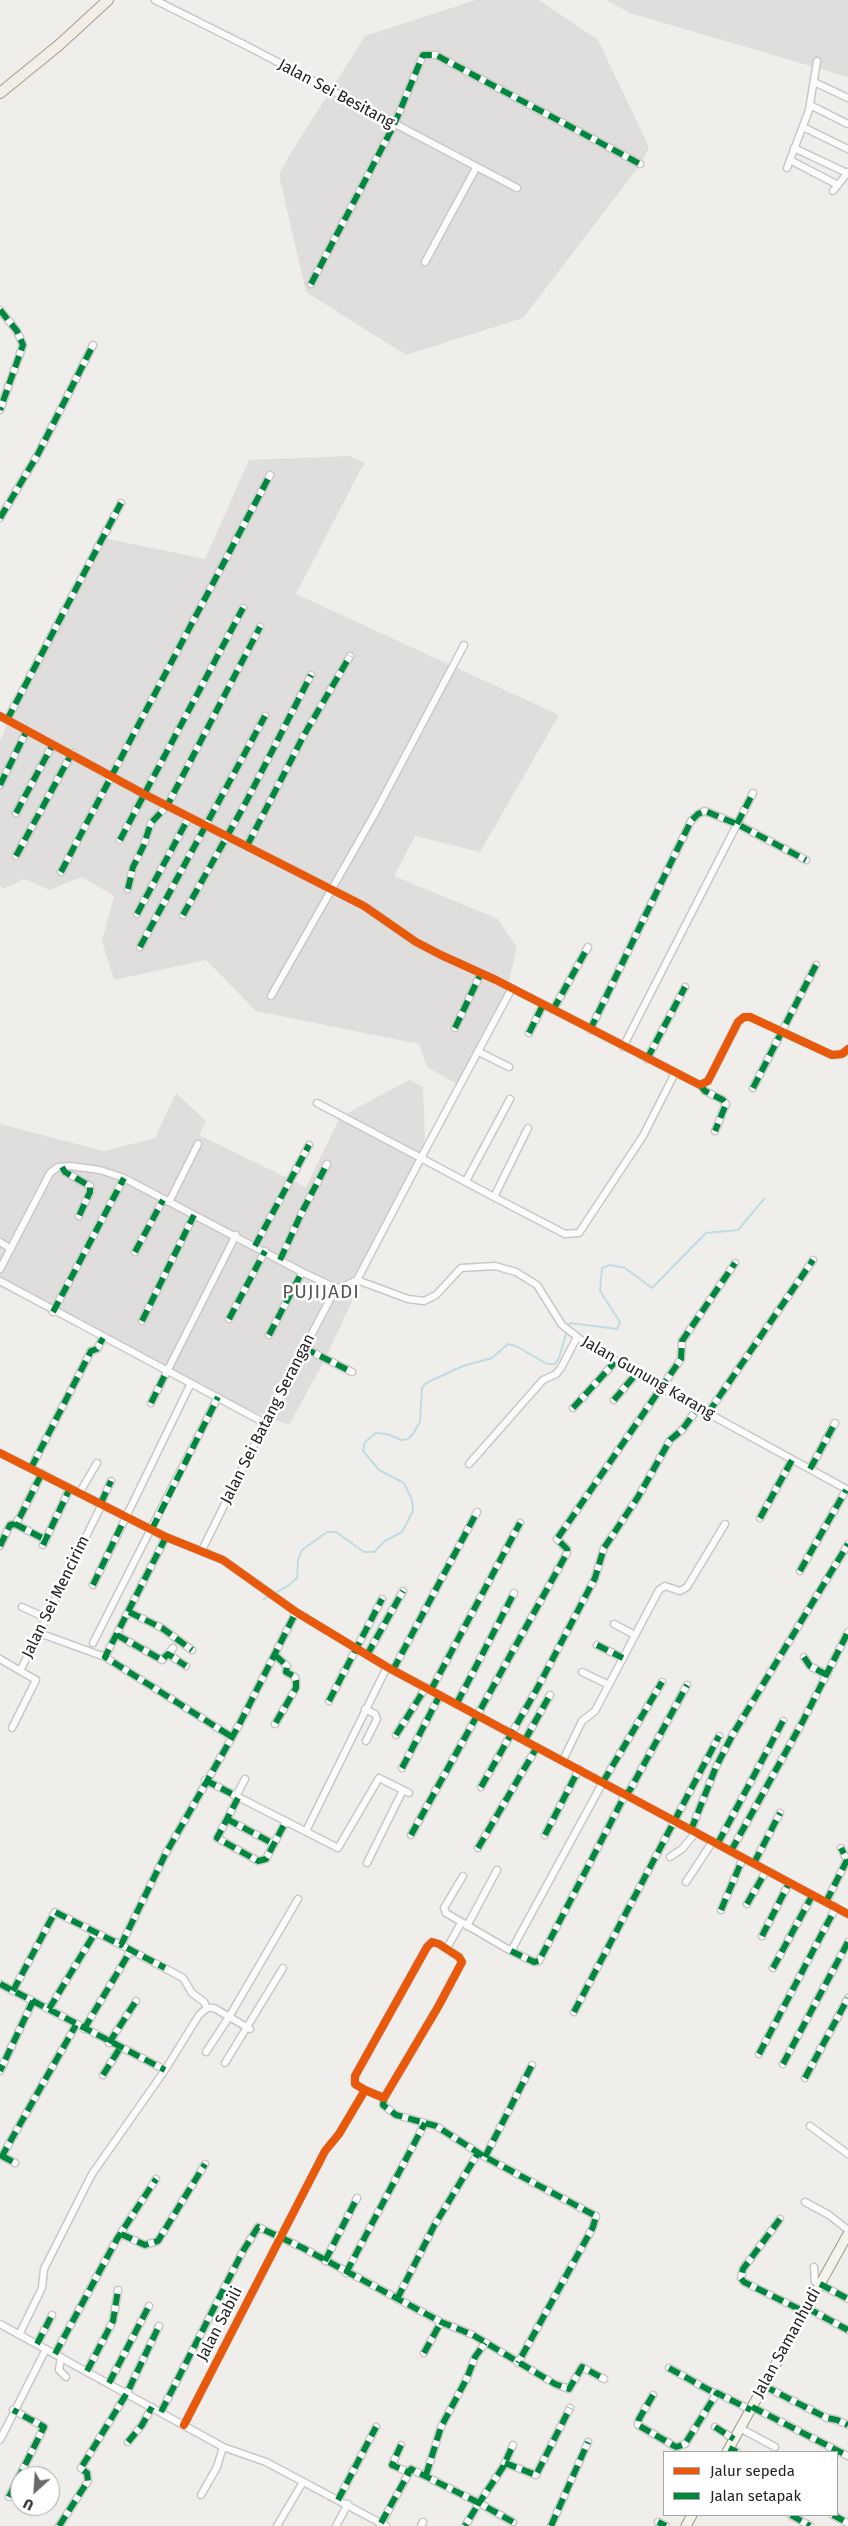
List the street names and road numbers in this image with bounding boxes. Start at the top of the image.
street label: Jalan Sei Besitang [275,55,397,133]
street label: Jalan Sei Batang Serangan [217,1331,319,1507]
street label: Jalan Gunung Karang [578,1332,718,1424]
street label: Jalan Sei Mencirim [18,1533,94,1661]
street label: Jalan Sabili [193,2284,247,2364]
street label: Jalan Samanhudi [749,2285,825,2401]

